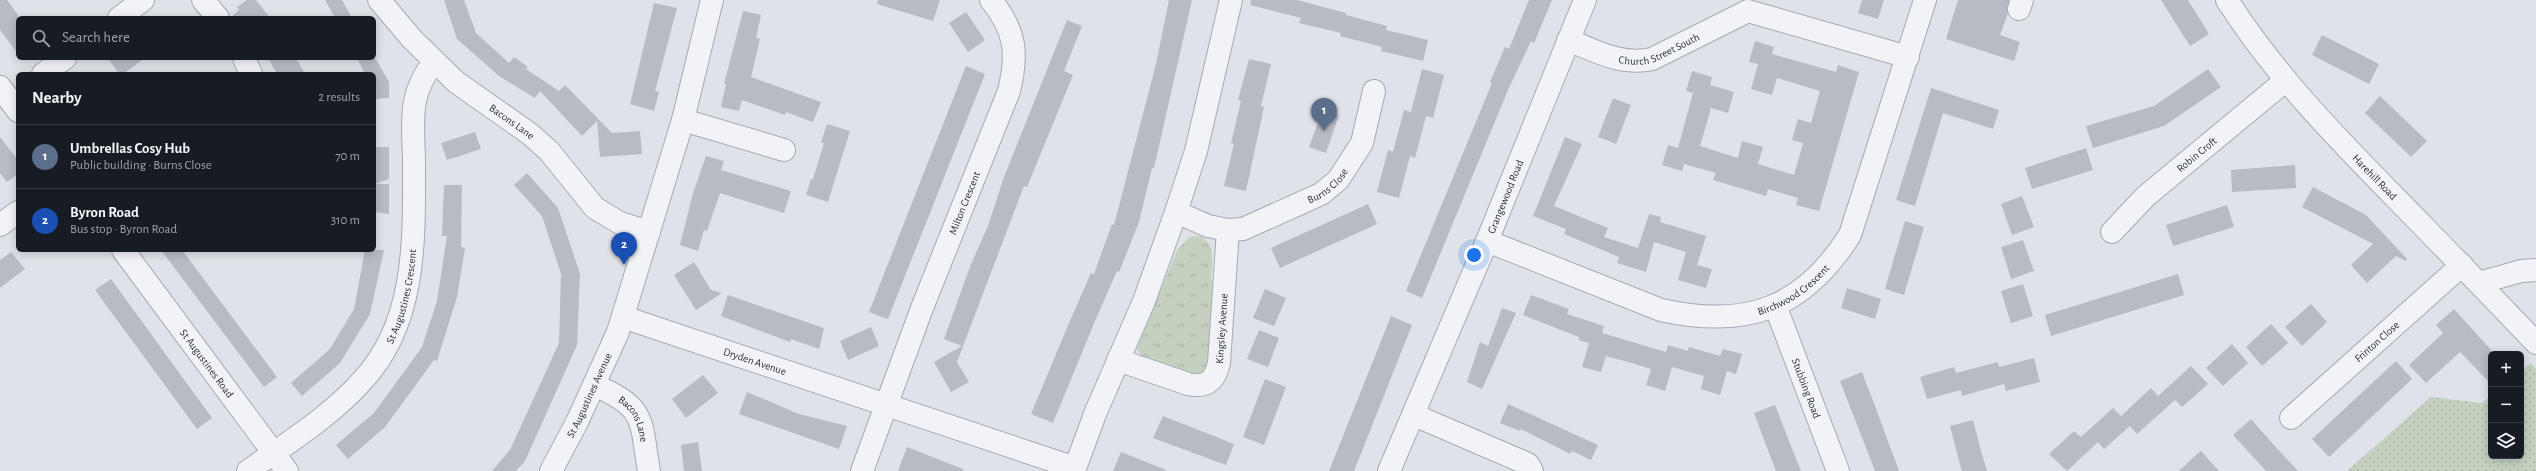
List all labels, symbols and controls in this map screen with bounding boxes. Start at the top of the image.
search box [16,16,376,60]
icon: search [30,27,52,49]
text: Search here [62,30,130,45]
street label: Church Street South [1618,31,1701,67]
text: Nearby [32,89,82,106]
text: 2 results [318,91,360,104]
pin: 1 [1311,98,1337,131]
street label: Bacons Lane [487,102,536,141]
street label: Robin Croft [2175,135,2219,174]
text: Umbrellas Cosy Hub [70,141,190,156]
text: 1 [43,150,47,163]
text: 70 m [335,150,360,163]
street label: Harehill Road [2350,152,2399,202]
street label: Grangewood Road [1486,158,1526,235]
text: Public building · Burns Close [70,159,212,172]
street label: Burns Close [1306,166,1350,205]
street label: Milton Crescent [947,169,982,236]
text: Byron Road [70,205,139,220]
text: 2 [42,214,48,227]
text: 310 m [331,214,360,227]
text: Bus stop · Byron Road [70,223,177,236]
pin: 2 [611,232,637,265]
your location [1464,245,1484,265]
street label: St Augustines Crescent [384,248,418,345]
street label: Birchwood Crescent [1756,262,1832,317]
street label: Kingsley Avenue [1214,293,1230,364]
street label: Frinton Close [2353,319,2401,364]
street label: St Augustines Road [178,327,236,400]
street label: Dryden Avenue [722,346,788,377]
street label: St Augustines Avenue [565,351,614,440]
map controls [2488,351,2524,459]
button: + [2488,351,2524,387]
street label: Stubbing Road [1790,357,1823,420]
button: − [2488,387,2524,423]
street label: Bacons Lane [616,394,649,443]
button: layers [2488,423,2524,459]

